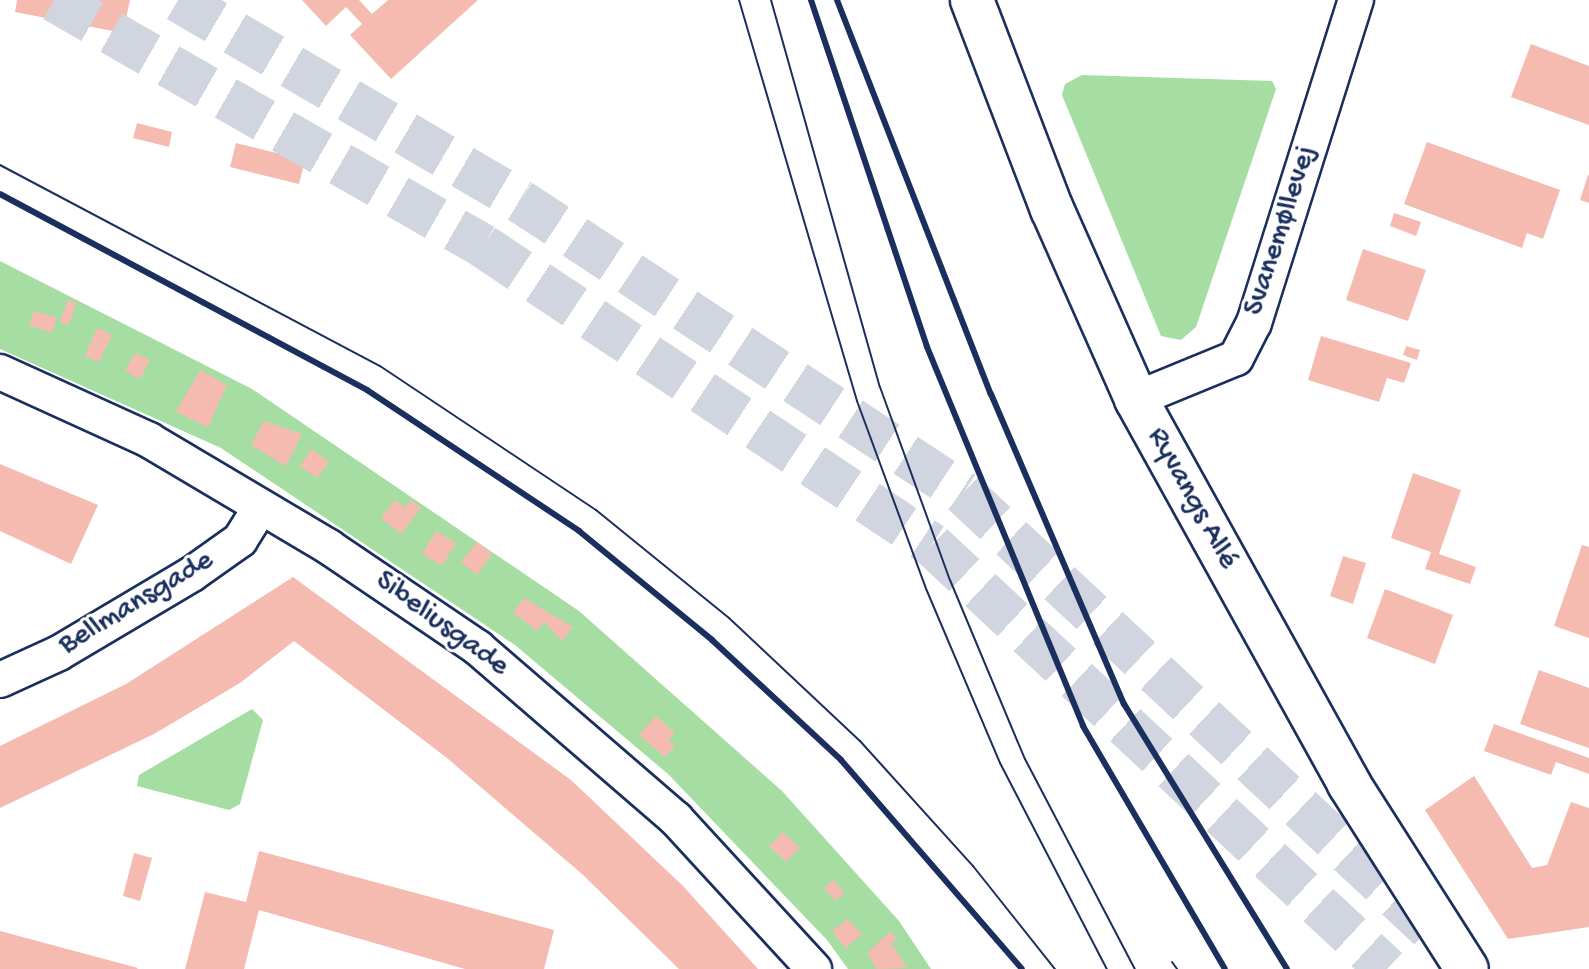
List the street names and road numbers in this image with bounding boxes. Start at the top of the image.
street label: Svanemøllevej [1238,141,1326,321]
street label: Ryvangs Allé [1137,422,1245,576]
street label: Bellmansgade [53,544,221,664]
street label: Sibeliusgade [367,564,515,686]

